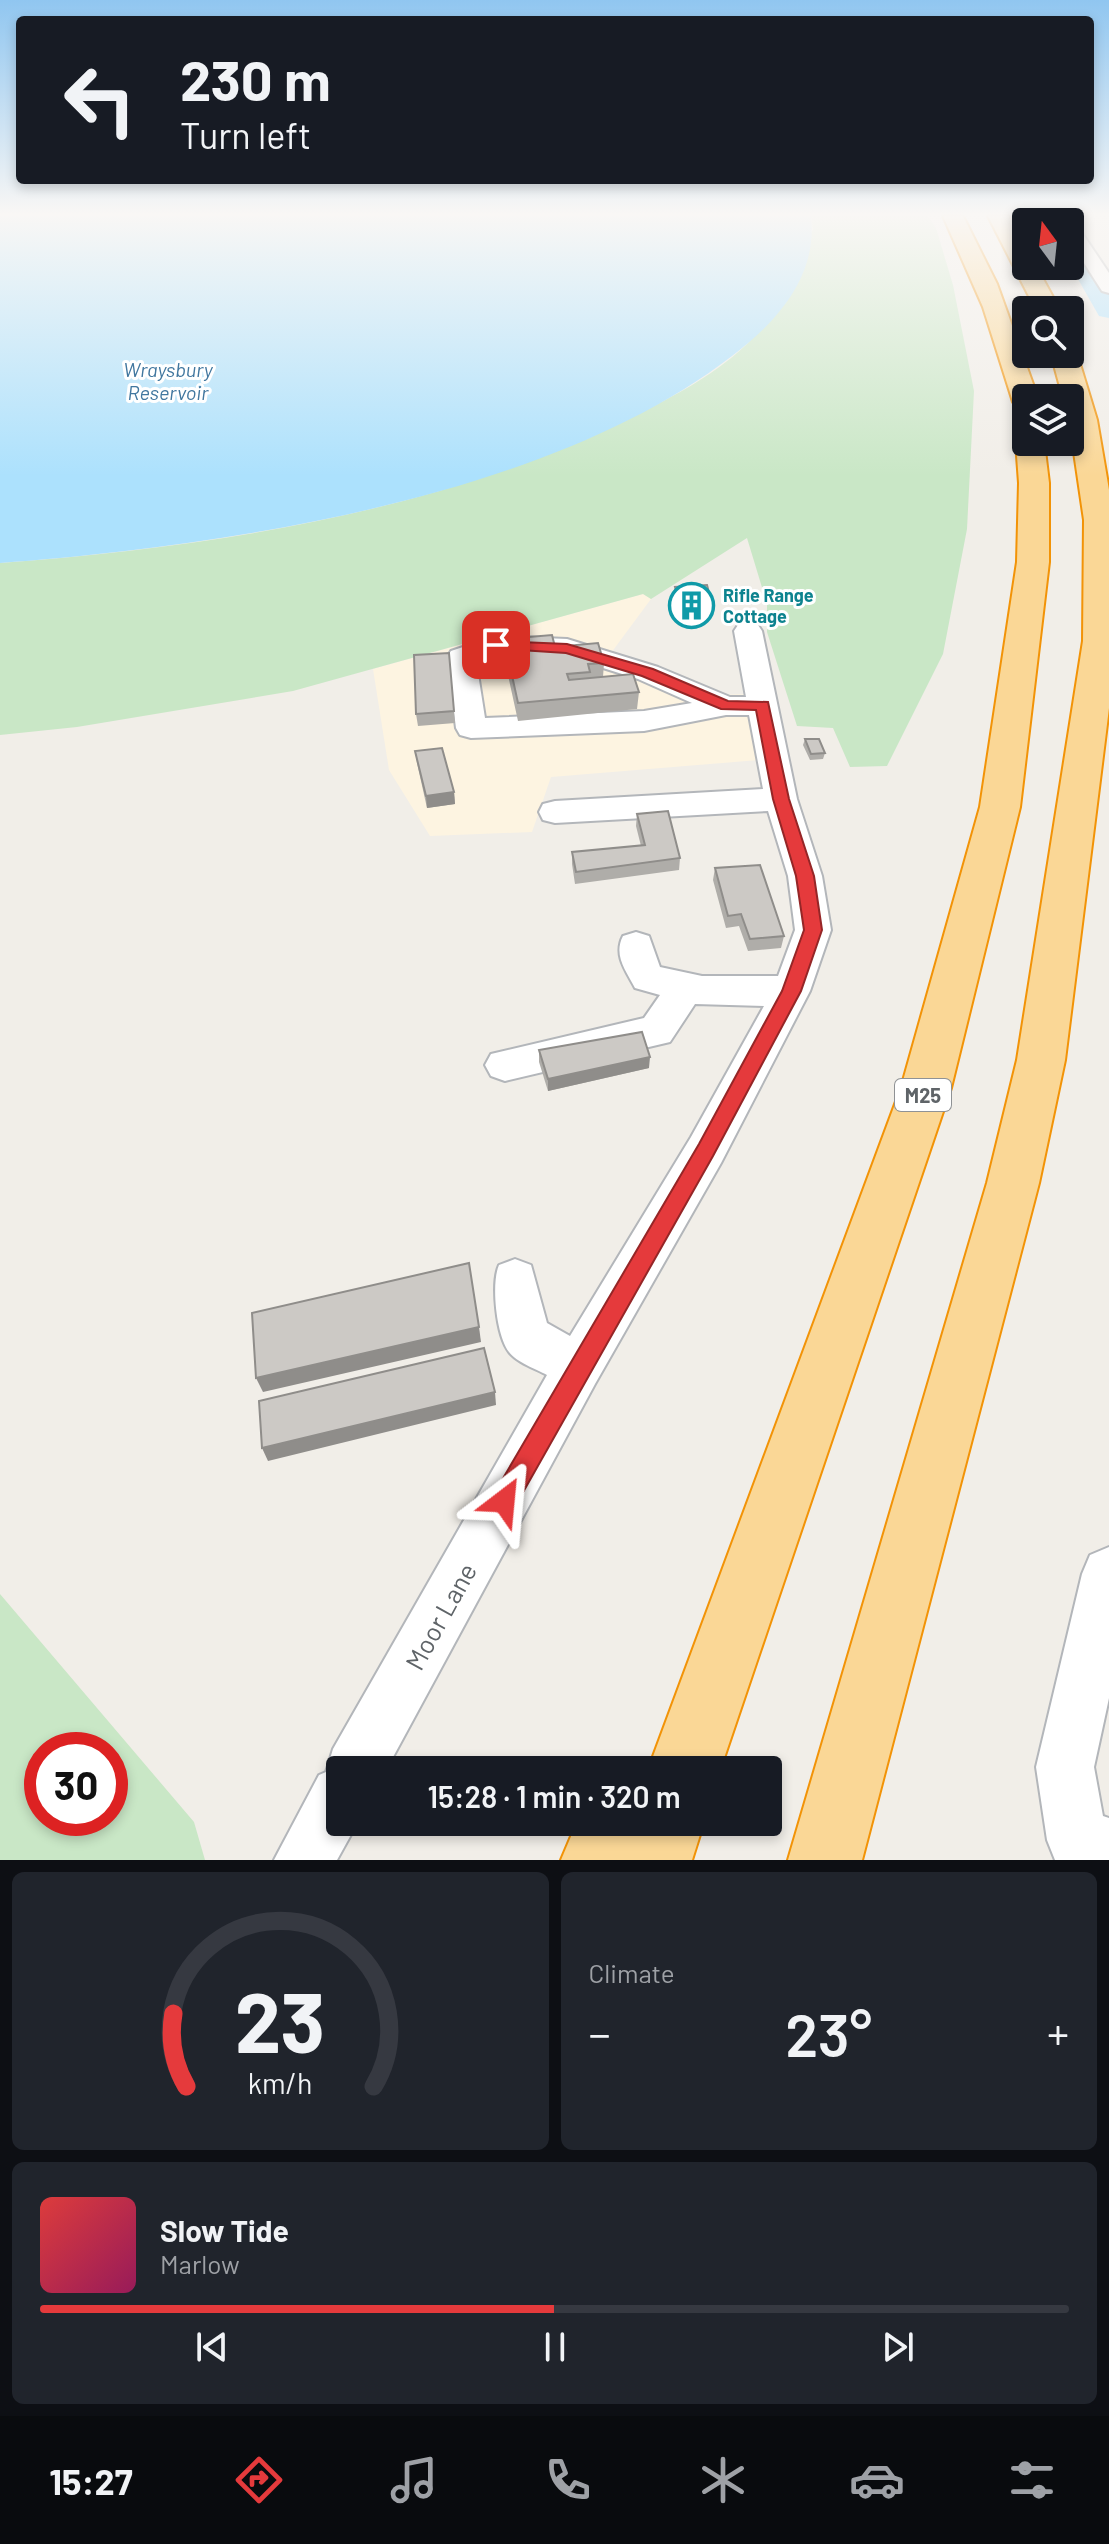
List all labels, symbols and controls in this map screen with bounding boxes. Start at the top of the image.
text: 230 m [180,45,331,112]
icon: left [48,48,152,152]
text: Turn left [180,113,311,156]
north arrow [1012,208,1084,280]
map controls [1012,208,1084,456]
button: search [1012,296,1084,368]
water label: Wraysbury Reservoir [123,357,214,404]
button: layers [1012,384,1084,456]
building icon: Rifle Range Cottage [668,581,716,629]
place label: Rifle Range Cottage [723,584,814,627]
pin [462,611,530,679]
icon: arrive [474,623,518,667]
road number: M25 [895,1079,951,1111]
position arrow [462,1459,546,1543]
street label: Moor Lane [398,1557,482,1675]
speed limit sign: 30 [24,1732,128,1836]
text: 15:28 · 1 min · 320 m [427,1778,681,1814]
text: Climate [589,1957,675,1988]
text: 23 [235,1970,325,2070]
text: 23° [785,1997,872,2069]
text: − [589,2006,611,2059]
text: + [1047,2006,1069,2059]
text: km/h [248,2065,313,2100]
text: Slow Tide [160,2212,289,2248]
text: Marlow [160,2248,240,2279]
icon: previous [190,2325,234,2369]
icon: pause [533,2325,577,2369]
icon: next [876,2325,920,2369]
icon: directions [231,2452,287,2508]
icon: music [386,2452,442,2508]
icon: phone [540,2452,596,2508]
icon: climate [695,2452,751,2508]
icon: car [849,2452,905,2508]
icon: filters [1004,2452,1060,2508]
text: 15:27 [49,2459,133,2502]

